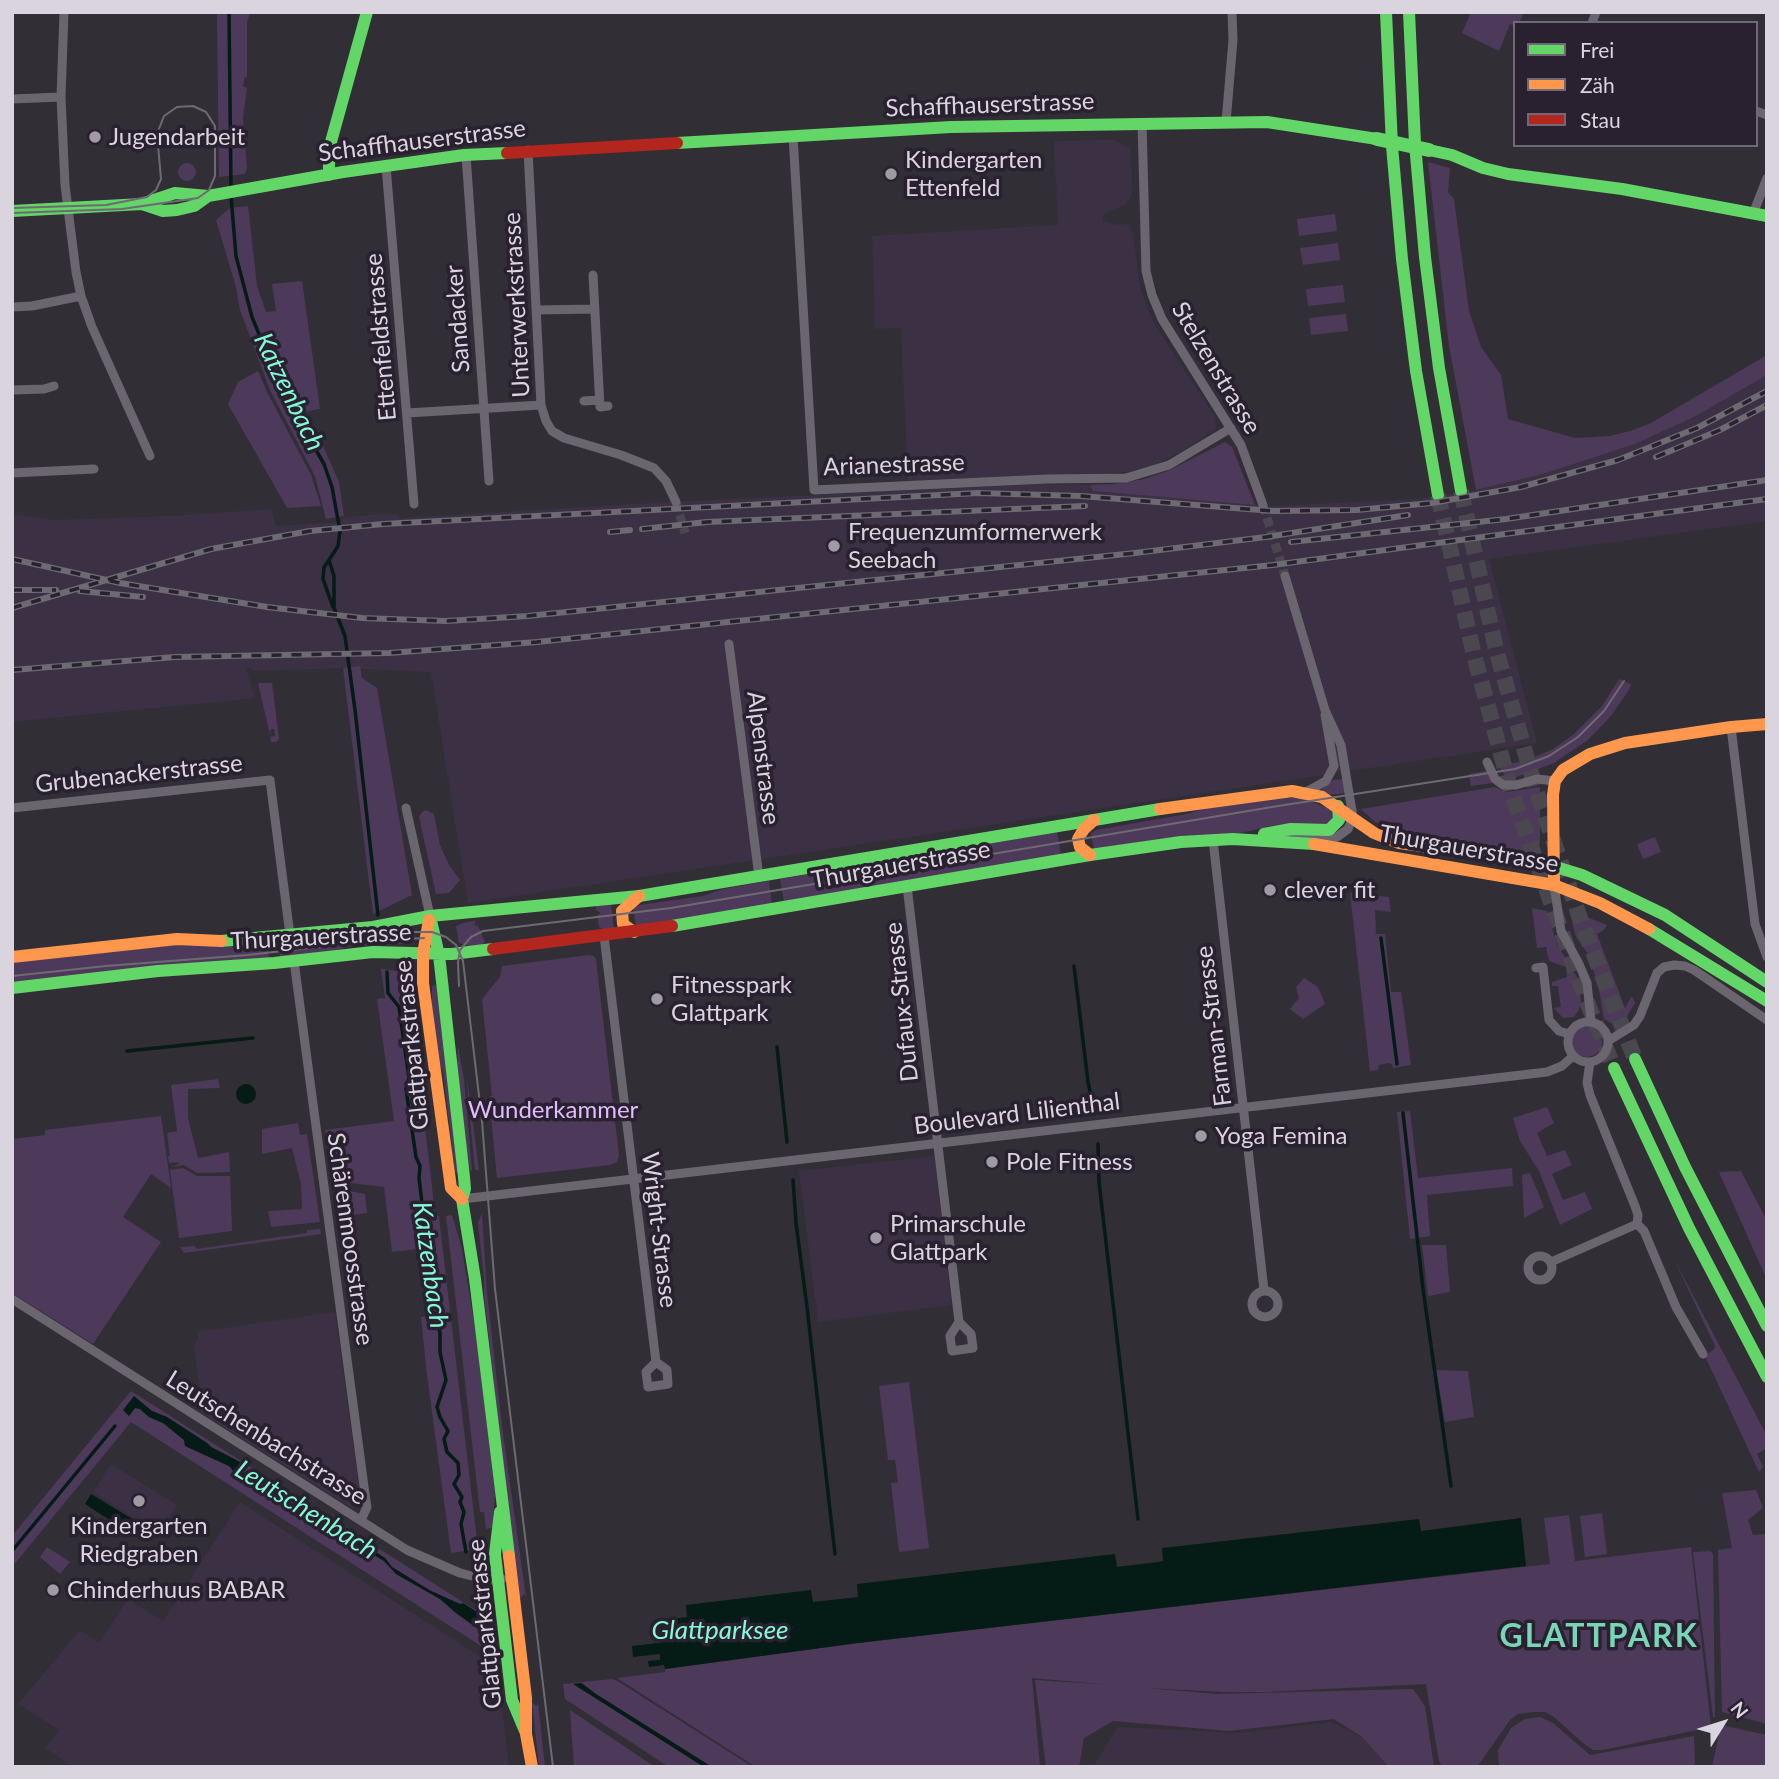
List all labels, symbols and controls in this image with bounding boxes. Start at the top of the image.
legend [1513,21,1758,147]
text: Frei [1580,37,1614,62]
text: Zäh [1580,72,1615,97]
street label: Schaffhauserstrasse [885,87,1095,123]
text: Stau [1580,107,1621,132]
street label: Schaffhauserstrasse [317,114,527,168]
place label: Jugendarbeit [109,123,245,151]
marker: Jugendarbeit [87,129,103,145]
place label: Kindergarten Ettenfeld [905,146,1042,202]
marker: Kindergarten Ettenfeld [883,166,899,182]
street label: Unterwerkstrasse [498,212,536,398]
street label: Ettenfeldstrasse [359,252,403,422]
street label: Sandacker [440,264,476,374]
street label: Stelzenstrasse [1165,297,1267,439]
water label: Katzenbach [247,328,331,456]
street label: Arianestrasse [823,448,965,482]
place label: Frequenzumformerwerk Seebach [848,518,1102,574]
marker: Frequenzumformerwerk Seebach [826,538,842,554]
street label: Alpenstrasse [741,690,785,826]
street label: Grubenackerstrasse [34,749,244,799]
street label: Thurgauerstrasse [1377,819,1561,879]
street label: Thurgauerstrasse [809,835,993,895]
place label: clever fit [1284,876,1375,904]
marker: clever fit [1262,882,1278,898]
street label: Thurgauerstrasse [230,918,412,956]
street label: Dufaux-Strasse [879,921,925,1083]
street label: Farman-Strasse [1190,944,1238,1108]
street label: Glattparkstrasse [389,959,435,1131]
place label: Fitnesspark Glattpark [671,971,792,1027]
marker: Fitnesspark Glattpark [649,991,665,1007]
street label: Boulevard Lilienthal [912,1087,1122,1141]
park label: Wunderkammer [468,1096,638,1124]
place label: Yoga Femina [1215,1122,1347,1150]
marker: Yoga Femina [1193,1128,1209,1144]
street label: Schärenmoosstrasse [321,1131,379,1347]
place label: Pole Fitness [1006,1148,1133,1176]
street label: Wright-Strasse [635,1151,683,1309]
marker: Pole Fitness [984,1154,1000,1170]
water label: Katzenbach [406,1200,454,1330]
place label: Primarschule Glattpark [890,1210,1026,1266]
marker: Primarschule Glattpark [868,1230,884,1246]
street label: Leutschenbachstrasse [161,1365,371,1511]
water label: Leutschenbach [229,1454,383,1566]
marker: Kindergarten Riedgraben [131,1493,147,1509]
place label: Kindergarten Riedgraben [70,1512,208,1568]
street label: Glattparkstrasse [462,1538,508,1710]
place label: Chinderhuus BABAR [67,1576,285,1604]
marker: Chinderhuus BABAR [45,1582,61,1598]
water label: Glattparksee [651,1615,789,1647]
district label: GLATTPARK [1501,1618,1697,1656]
north arrow [1688,1688,1758,1758]
text: N [1726,1697,1754,1723]

